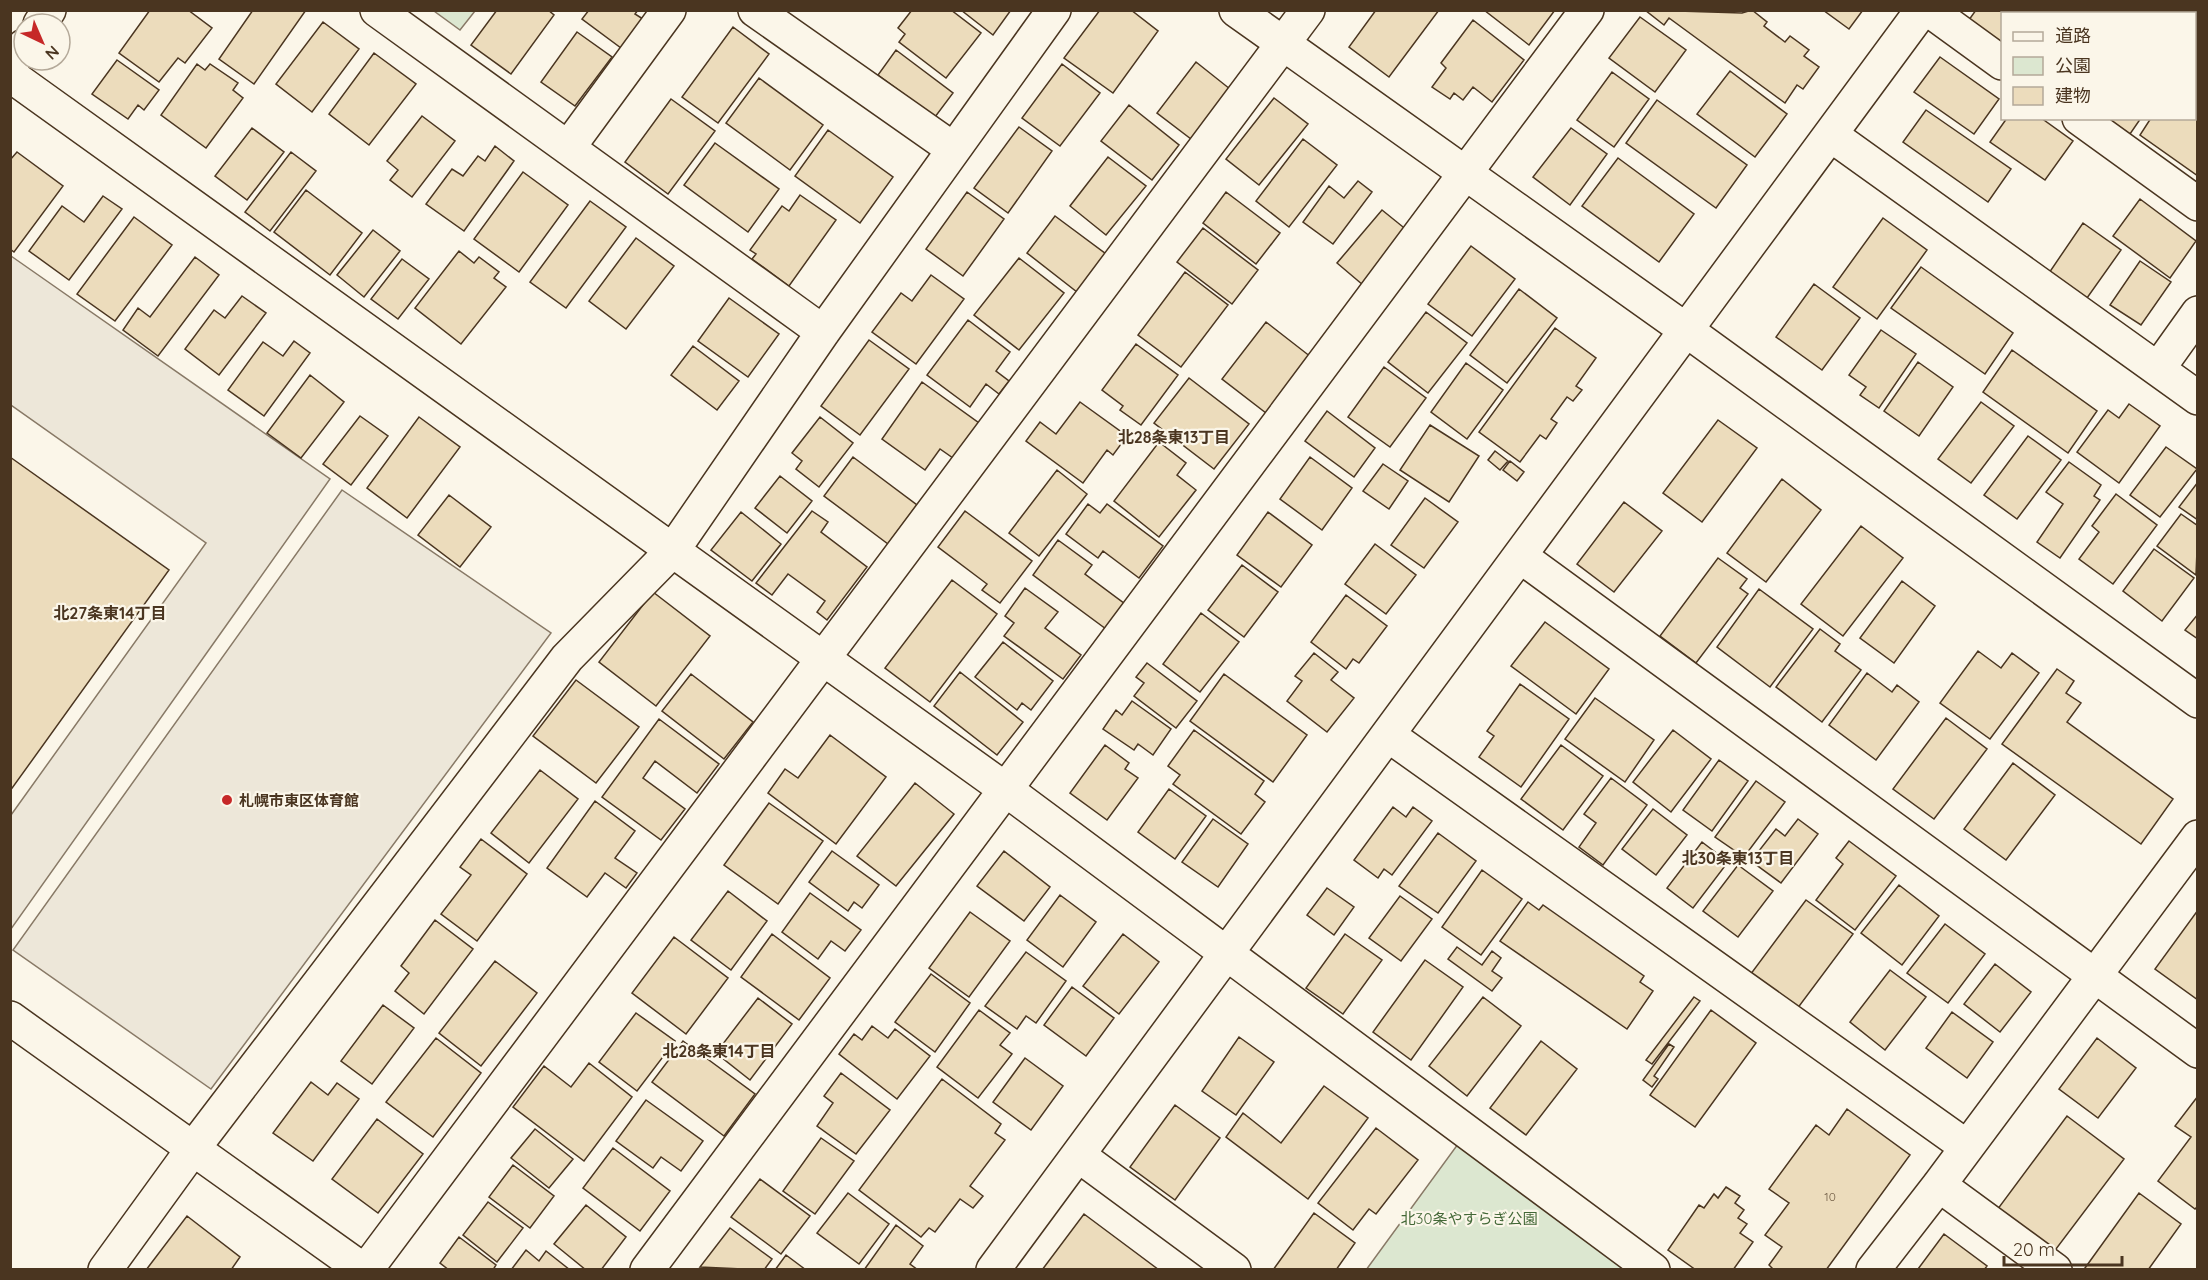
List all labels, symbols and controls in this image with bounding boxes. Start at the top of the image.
north arrow [12,12,72,72]
legend [2001,12,2196,120]
text: 道路 [2055,24,2091,47]
text: N [41,42,64,64]
text: 公園 [2055,54,2091,77]
text: 建物 [2055,84,2091,107]
district label: 北28条東13丁目 [1118,427,1230,447]
district label: 北27条東14丁目 [53,603,167,623]
place label: 札幌市東区体育館 [239,791,359,810]
marker: 札幌市東区体育館 [220,793,234,807]
district label: 北30条東13丁目 [1681,848,1795,868]
district label: 北28条東14丁目 [662,1041,776,1061]
house number: 10 [1824,1189,1836,1204]
park label: 北30条やすらぎ公園 [1401,1209,1537,1228]
scale bar [2004,1229,2122,1267]
text: 20 m [2013,1238,2055,1261]

